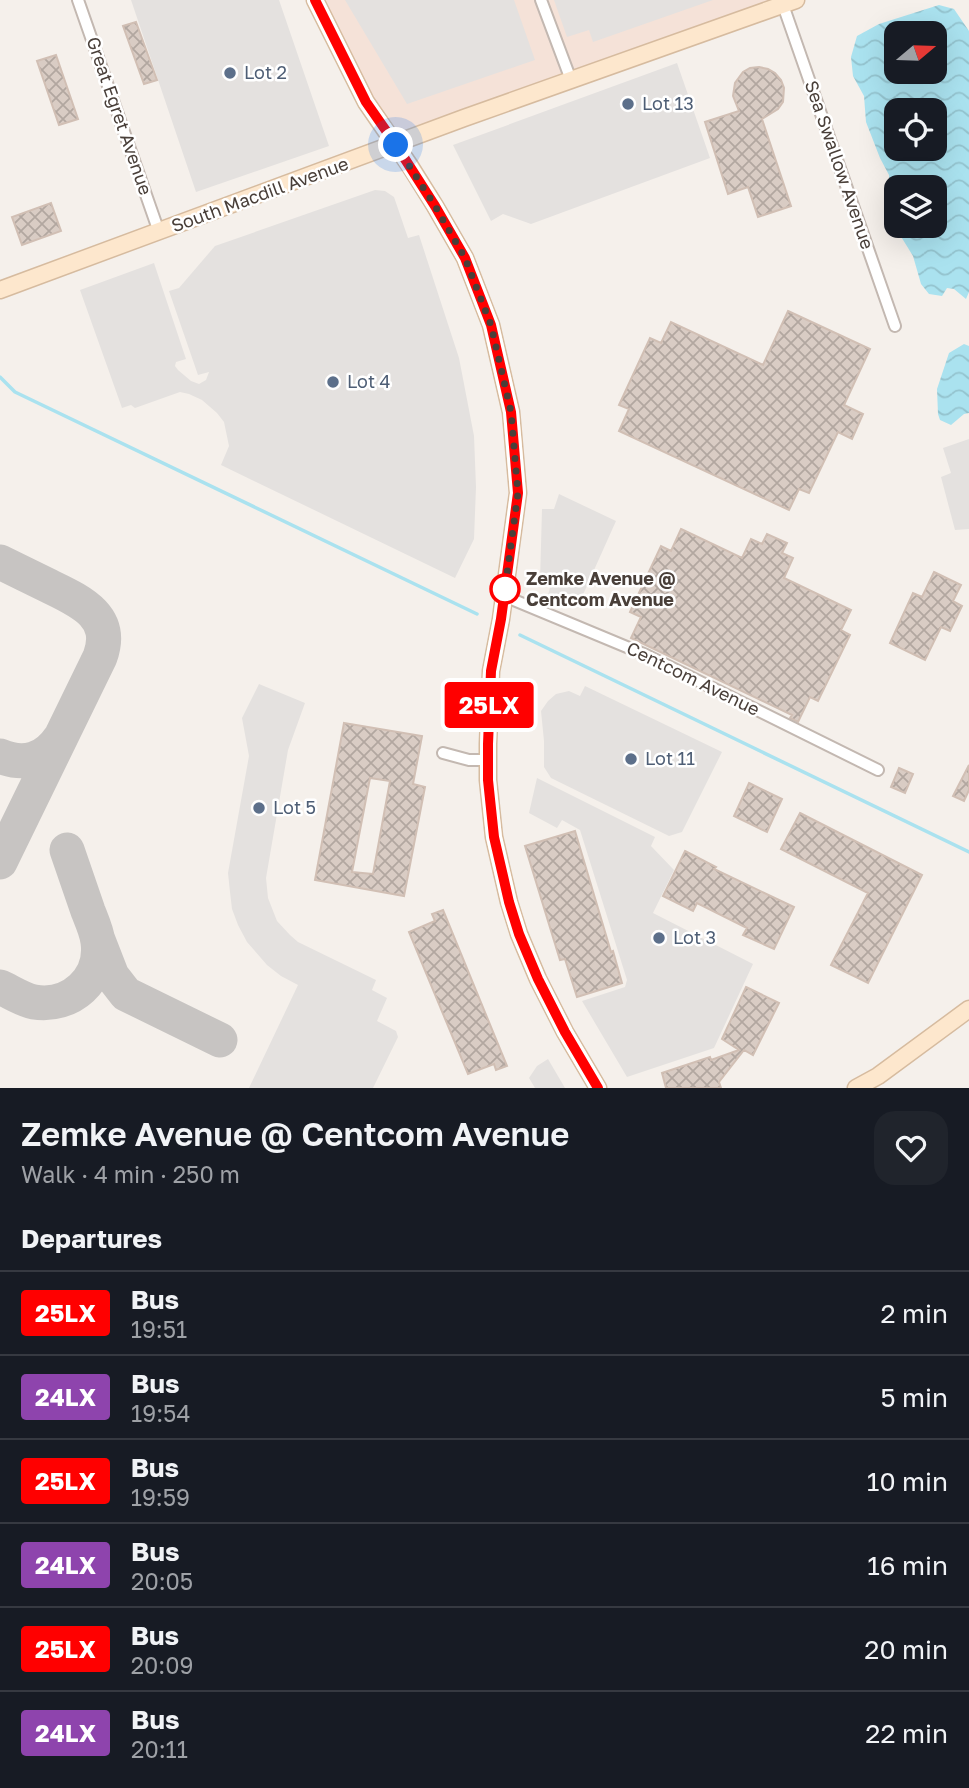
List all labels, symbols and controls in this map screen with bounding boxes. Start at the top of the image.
north arrow [884,21,947,84]
map controls [884,21,947,238]
street label: Great Egret Avenue [83,34,157,198]
place label: Lot 2 [244,61,287,83]
marker: Lot 2 [222,65,238,81]
street label: Sea Swallow Avenue [801,77,879,252]
place label: Lot 13 [642,92,694,114]
marker: Lot 13 [620,96,636,112]
button: locate [884,98,947,161]
your location [378,127,413,162]
street label: South Macdill Avenue [168,152,351,236]
button: layers [884,175,947,238]
place label: Lot 4 [347,370,391,392]
marker: Lot 4 [325,374,341,390]
place label: Zemke Avenue @ Centcom Avenue [526,567,676,610]
marker: Zemke Avenue @ Centcom Avenue [490,574,520,604]
street label: Centcom Avenue [623,636,764,720]
line badge: 25LX [440,682,538,728]
text: 25LX [459,690,519,719]
place label: Lot 11 [645,747,695,769]
marker: Lot 11 [623,751,639,767]
place label: Lot 5 [273,796,316,818]
marker: Lot 5 [251,800,267,816]
place label: Lot 3 [673,926,716,948]
marker: Lot 3 [651,930,667,946]
button: heart [874,1111,948,1185]
text: Zemke Avenue @ Centcom Avenue [21,1114,569,1153]
text: Walk · 4 min · 250 m [21,1160,240,1188]
text: Departures [21,1223,162,1254]
text: Bus [131,1284,179,1315]
text: 25LX [35,1298,96,1327]
text: 2 min [880,1298,948,1329]
text: 19:51 [131,1315,187,1343]
text: Bus [131,1368,179,1399]
text: 24LX [35,1382,96,1411]
text: 5 min [880,1382,948,1413]
text: 19:54 [131,1399,190,1427]
text: Bus [131,1452,179,1483]
text: 25LX [35,1466,96,1495]
text: 10 min [867,1466,948,1497]
text: 19:59 [131,1483,190,1511]
text: Bus [131,1536,179,1567]
text: 24LX [35,1550,96,1579]
text: 16 min [867,1550,948,1581]
text: 20:05 [131,1567,193,1595]
text: Bus [131,1620,179,1651]
text: 25LX [35,1634,96,1663]
text: 20 min [864,1634,948,1665]
text: 20:09 [131,1651,193,1679]
text: Bus [131,1704,179,1735]
text: 24LX [35,1718,96,1747]
text: 22 min [865,1718,948,1749]
text: 20:11 [131,1735,188,1763]

